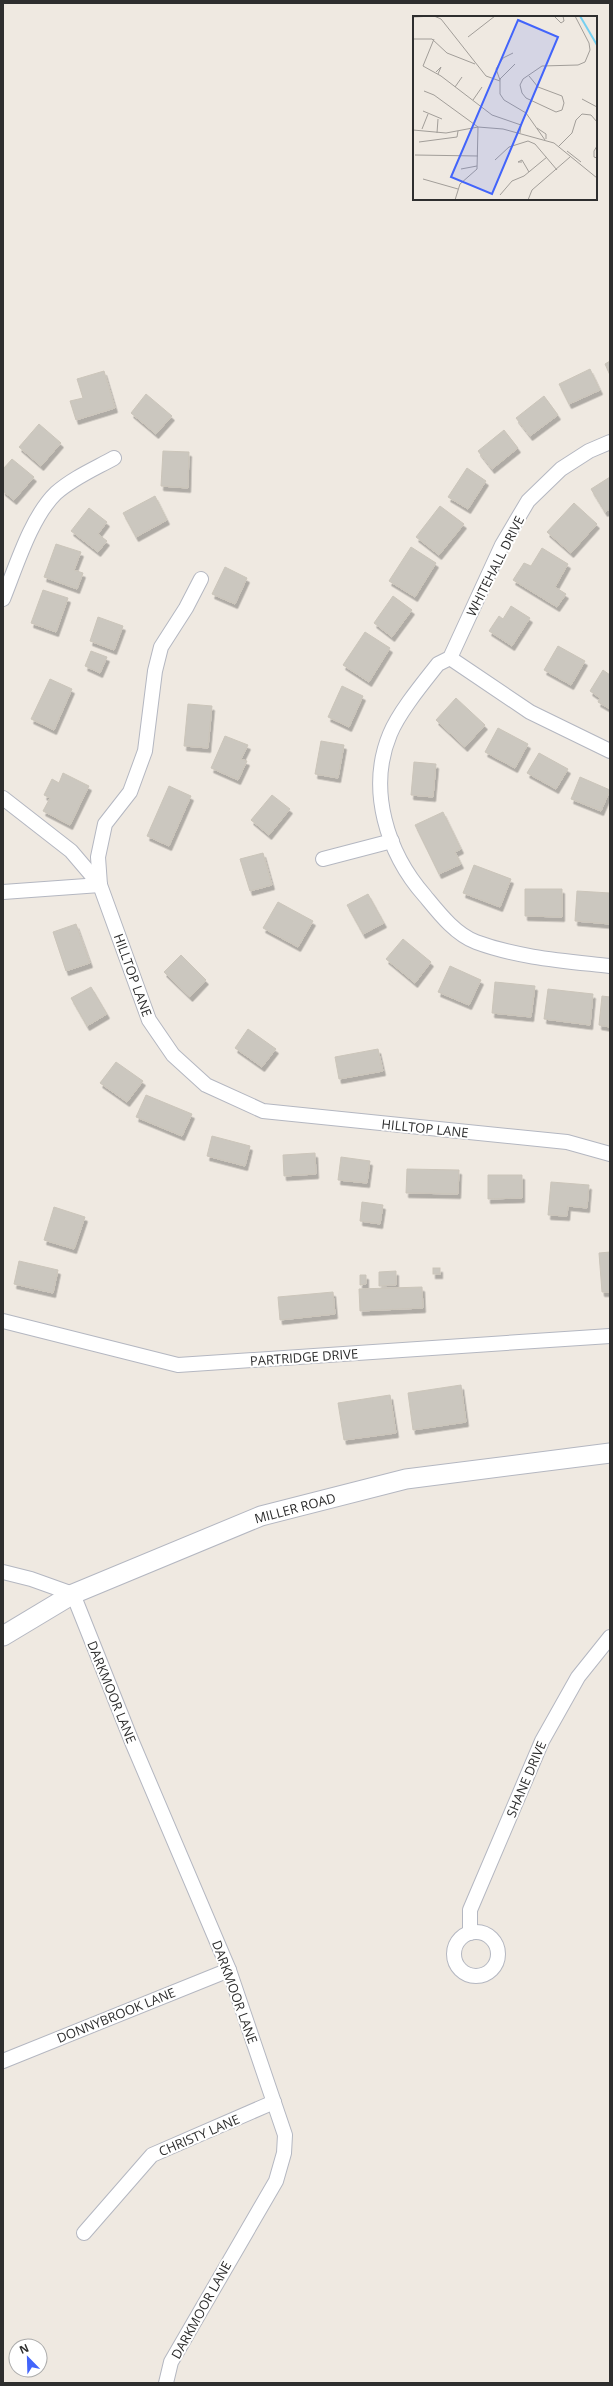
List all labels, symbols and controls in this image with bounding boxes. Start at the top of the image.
inset map [413,16,597,200]
street label: WHITEHALL DRIVE [462,513,528,619]
street label: HILLTOP LANE [110,931,156,1019]
street label: HILLTOP LANE [381,1114,469,1142]
street label: PARTRIDGE DRIVE [249,1344,359,1370]
street label: MILLER ROAD [252,1489,338,1527]
street label: DARKMOOR LANE [83,1638,141,1746]
street label: SHANE DRIVE [502,1738,550,1820]
street label: DARKMOOR LANE [208,1938,262,2046]
street label: DONNYBROOK LANE [54,1983,178,2047]
street label: CHRISTY LANE [156,2110,242,2160]
street label: DARKMOOR LANE [167,2258,235,2362]
north arrow [8,2338,48,2378]
text: N [17,2340,31,2357]

